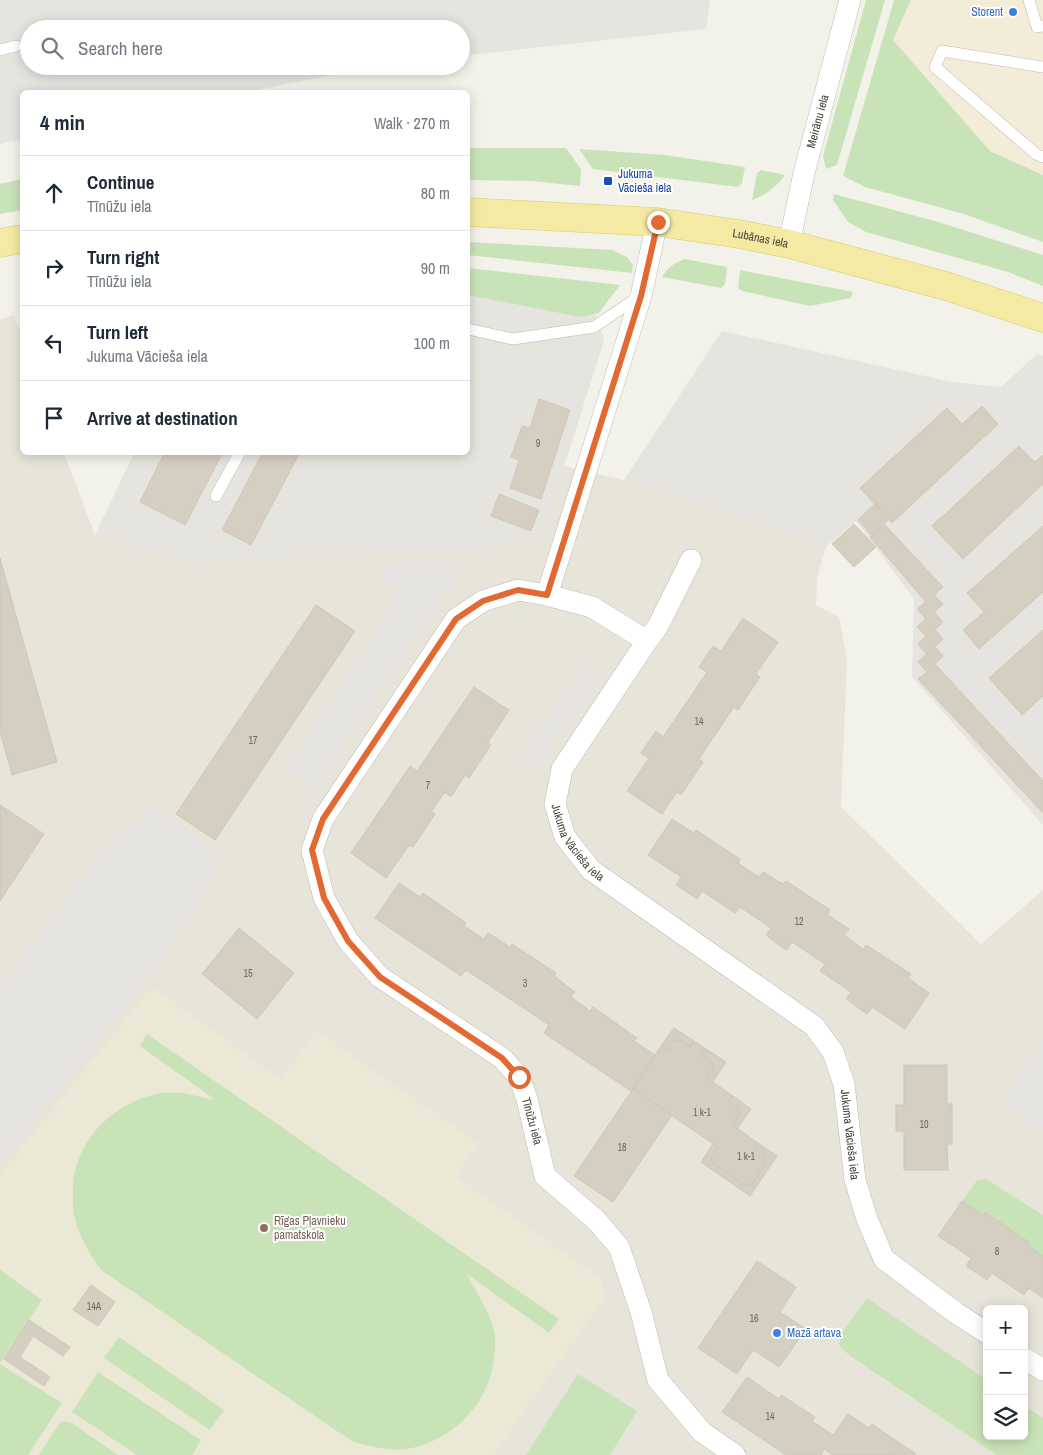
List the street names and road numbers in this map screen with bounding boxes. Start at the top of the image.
street label: Meirānu iela [803,92,833,150]
street label: Lubānas iela [732,225,790,252]
street label: Jukuma Vācieša iela [547,802,608,885]
street label: Jukuma Vācieša iela [837,1089,863,1181]
street label: Tīnūžu iela [518,1096,546,1147]

